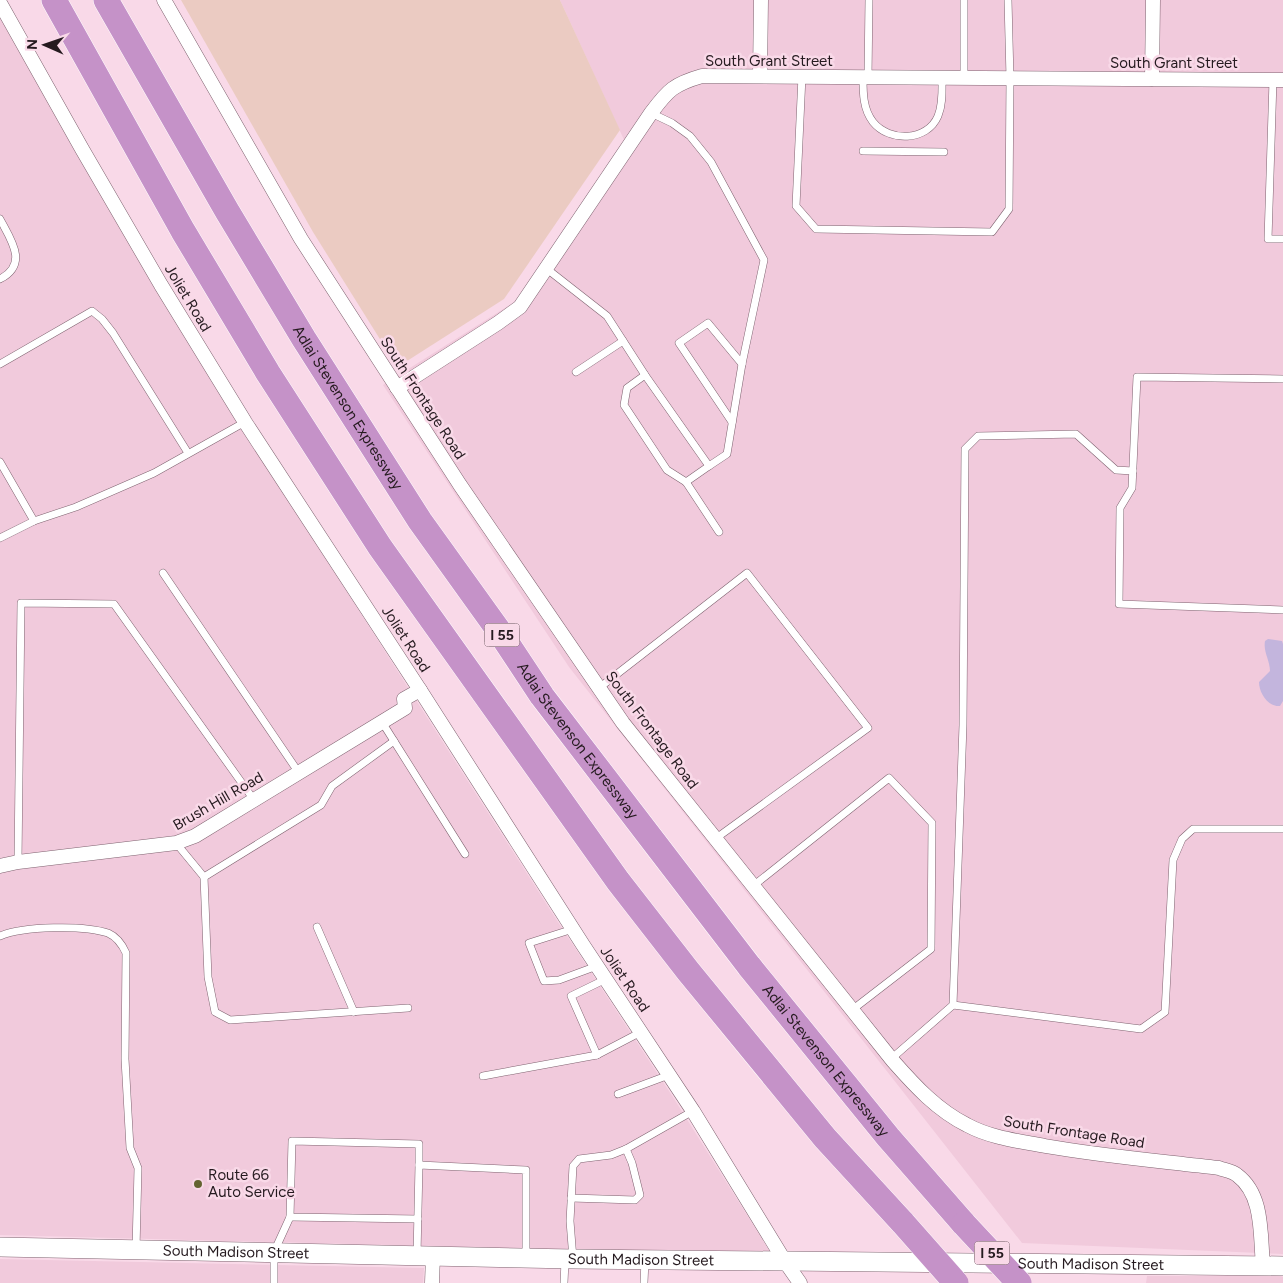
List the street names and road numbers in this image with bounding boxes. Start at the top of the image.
street label: South Grant Street [705,52,833,70]
street label: South Grant Street [1110,54,1238,72]
street label: Joliet Road [161,261,215,335]
street label: Adlai Stevenson Expressway [289,322,407,493]
street label: South Frontage Road [377,333,469,463]
street label: Joliet Road [378,603,434,675]
road number: I 55 [484,624,520,646]
street label: Adlai Stevenson Expressway [513,659,642,823]
street label: South Frontage Road [602,668,702,792]
street label: Brush Hill Road [170,768,266,834]
street label: Joliet Road [596,943,654,1015]
street label: Adlai Stevenson Expressway [759,981,893,1141]
street label: South Frontage Road [1002,1112,1146,1152]
street label: South Madison Street [163,1241,310,1262]
road number: I 55 [974,1242,1010,1264]
street label: South Madison Street [567,1250,715,1269]
street label: South Madison Street [1017,1254,1165,1274]

